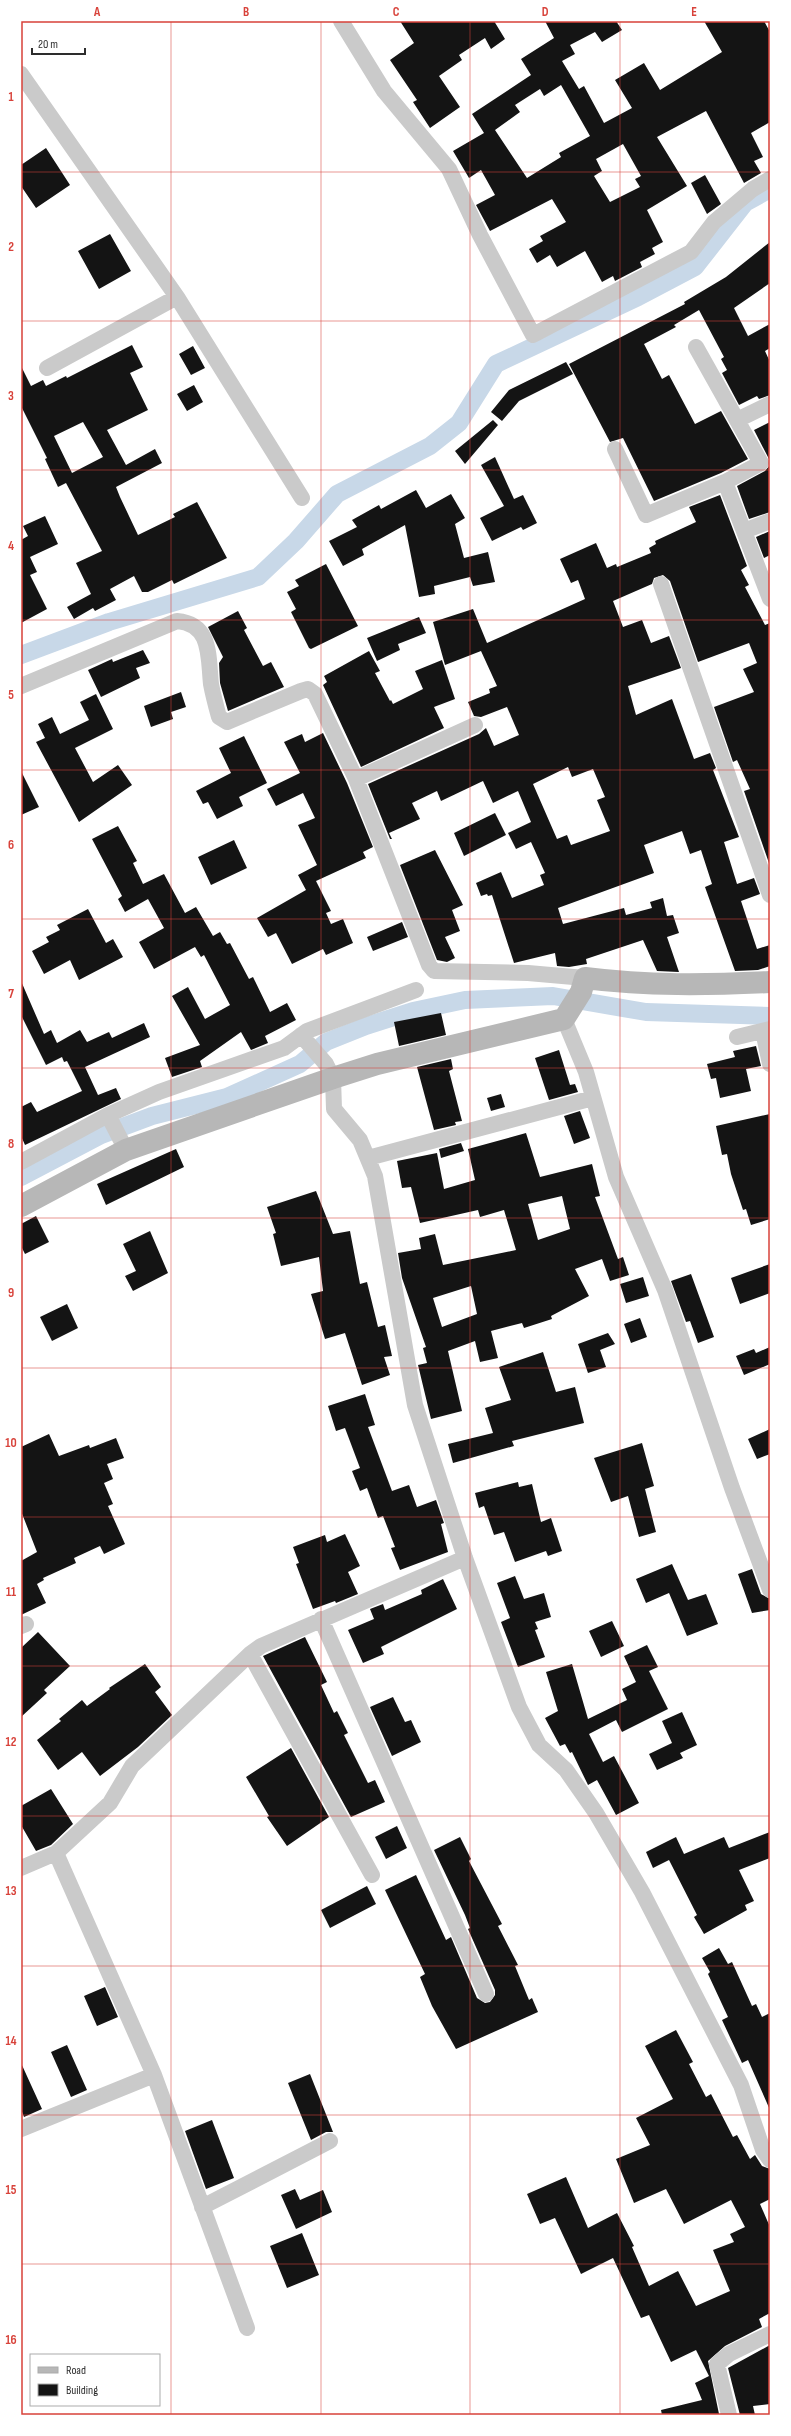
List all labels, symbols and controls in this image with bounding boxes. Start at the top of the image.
text: A [93,4,101,20]
text: B [243,4,249,20]
text: C [393,4,400,20]
text: D [542,4,549,20]
text: E [691,4,697,20]
scale bar [32,30,85,56]
text: 20 m [38,37,58,52]
text: 1 [8,89,14,105]
text: 2 [8,239,14,255]
text: 3 [8,388,14,404]
text: 4 [8,538,14,554]
text: 5 [8,687,14,703]
text: 6 [8,837,14,853]
text: 7 [8,986,14,1002]
text: 8 [8,1136,14,1152]
text: 9 [8,1285,14,1301]
text: 10 [5,1435,17,1451]
text: 11 [6,1584,16,1600]
text: 12 [6,1734,17,1750]
text: 13 [6,1883,17,1899]
text: 14 [5,2033,17,2049]
text: 15 [6,2182,17,2198]
text: 16 [5,2332,17,2348]
legend [30,2354,160,2406]
text: Road [66,2363,86,2378]
text: Building [66,2383,98,2398]

